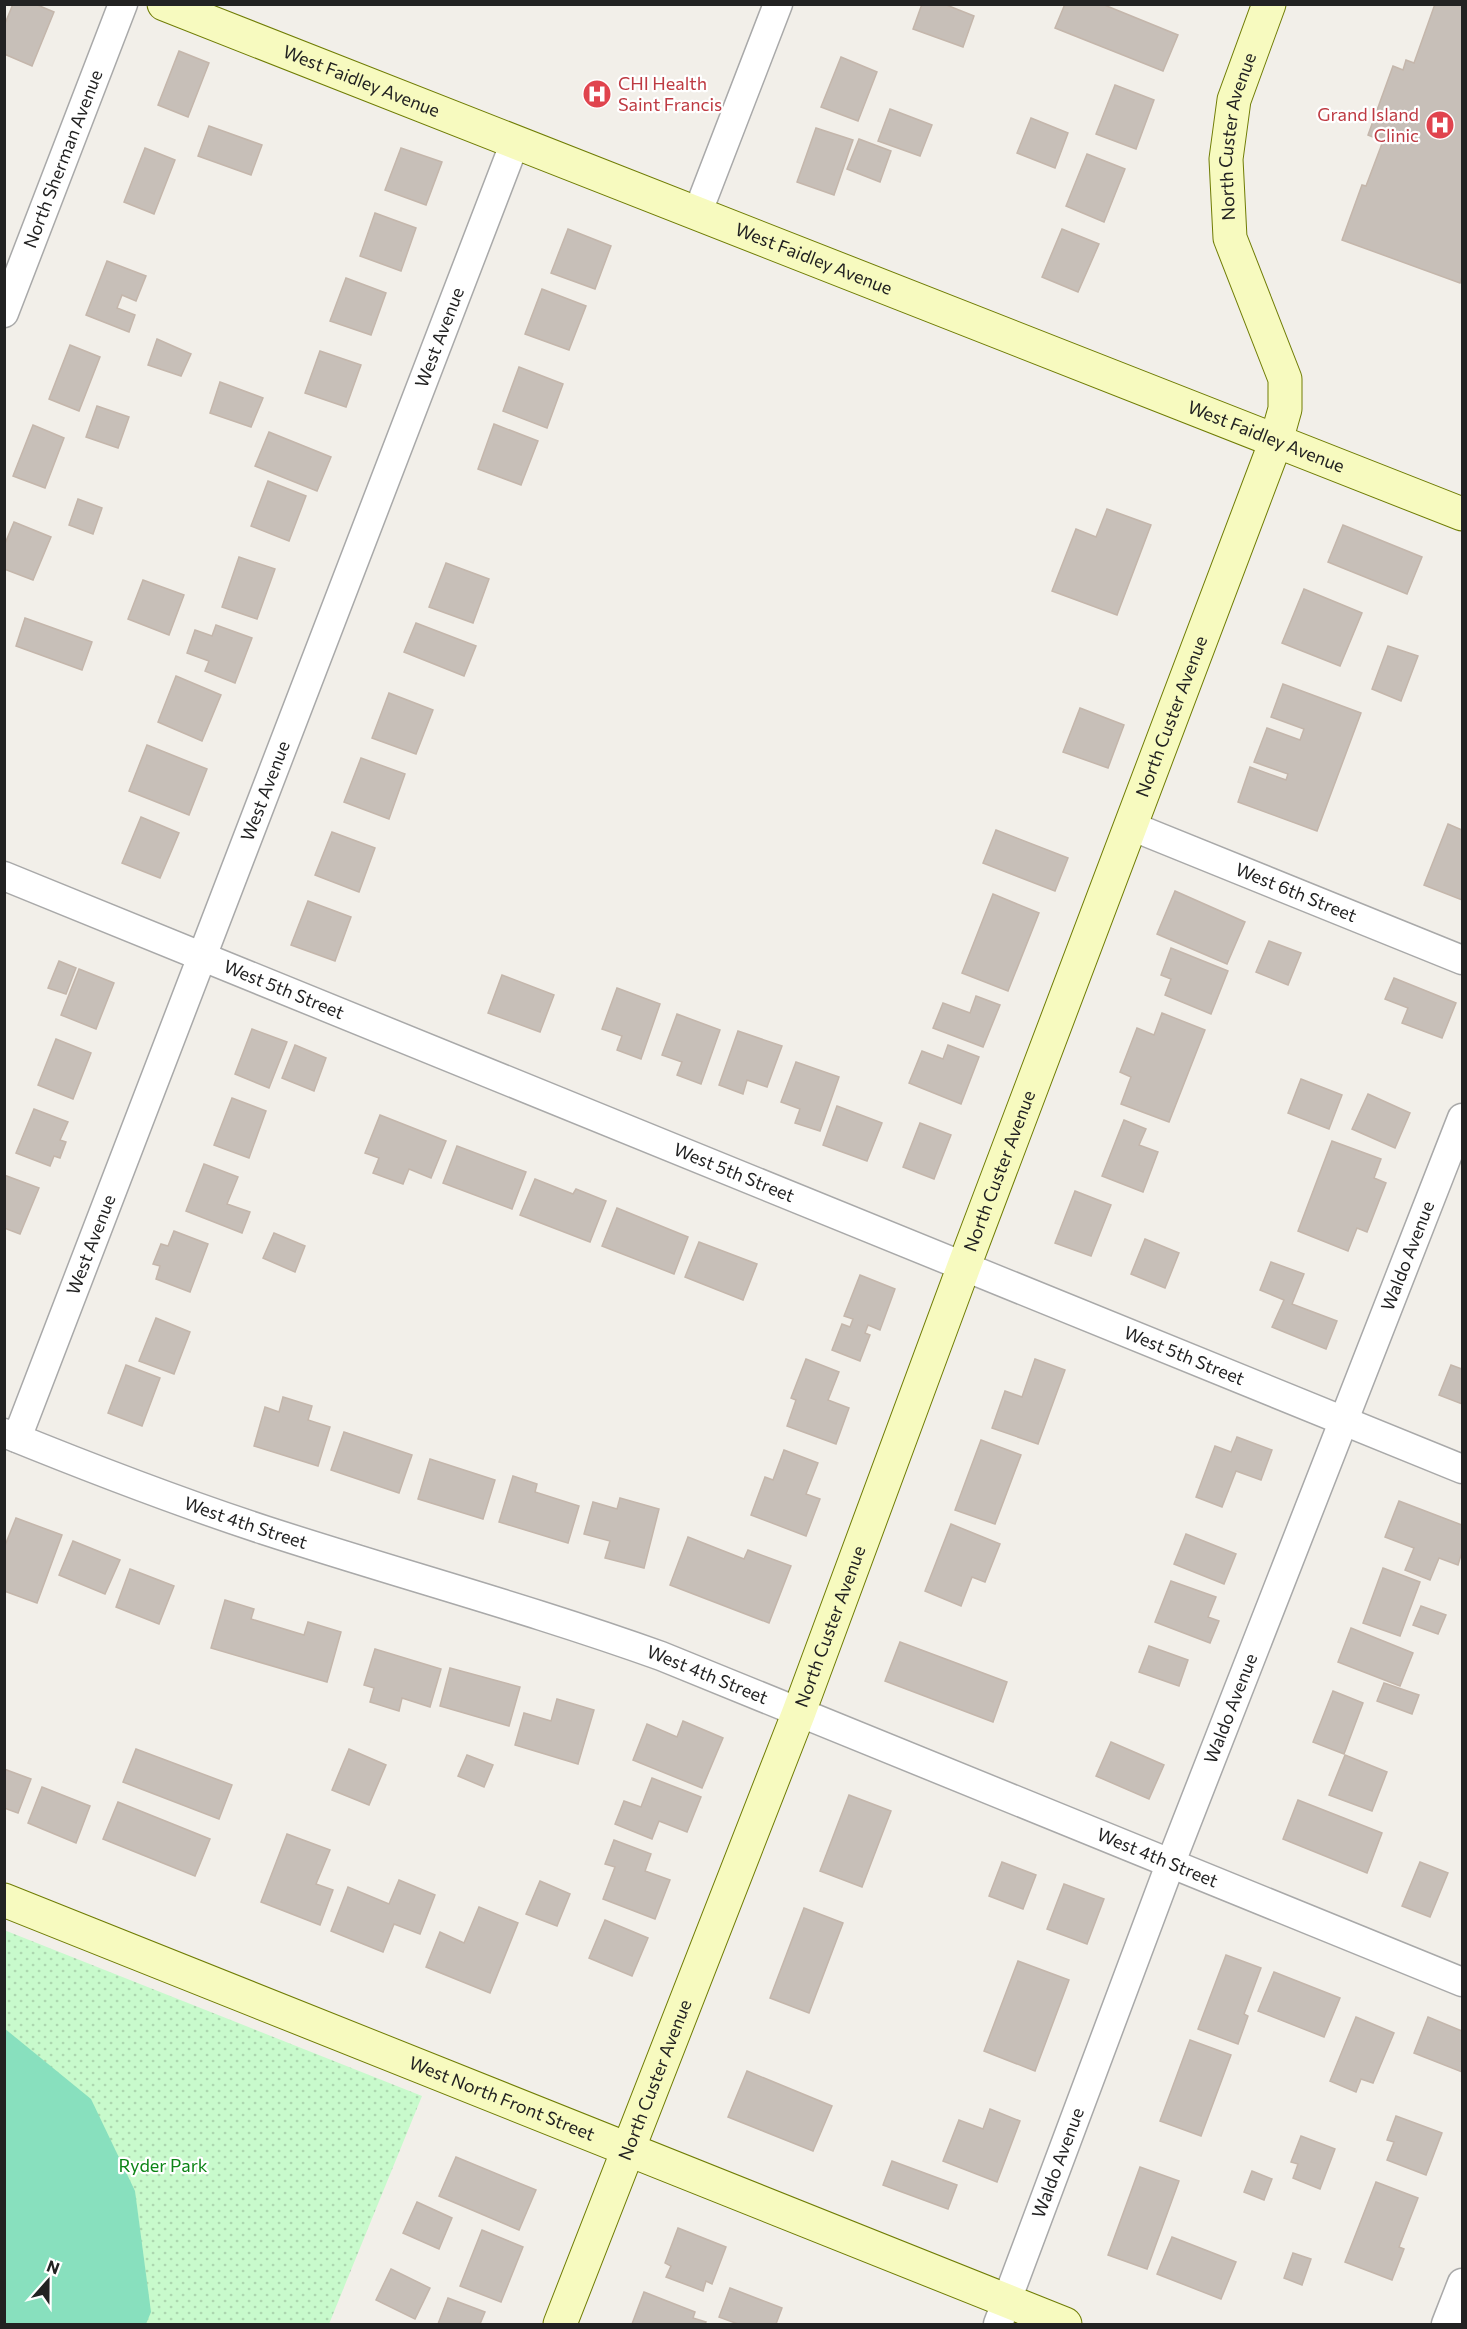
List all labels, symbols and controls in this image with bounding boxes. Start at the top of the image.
street label: West Faidley Avenue [280,40,443,121]
street label: North Custer Avenue [1214,49,1260,221]
street label: North Sherman Avenue [18,66,107,251]
place label: CHI Health Saint Francis [618,72,722,115]
hospital icon: CHI Health Saint Francis [581,78,613,110]
place label: Grand Island Clinic [1317,103,1419,146]
hospital icon: Grand Island Clinic [1424,109,1456,141]
street label: West Faidley Avenue [732,218,896,299]
street label: West Avenue [410,284,468,390]
street label: West Faidley Avenue [1185,395,1348,477]
street label: North Custer Avenue [1130,632,1211,800]
street label: West Avenue [235,737,294,844]
street label: West 6th Street [1233,858,1360,926]
street label: West 5th Street [221,955,348,1023]
street label: North Custer Avenue [958,1087,1039,1254]
street label: West 5th Street [671,1138,798,1206]
street label: West Avenue [61,1191,120,1298]
street label: Waldo Avenue [1376,1198,1438,1314]
street label: West 5th Street [1121,1321,1248,1389]
street label: West 4th Street [181,1491,310,1553]
street label: North Custer Avenue [790,1542,870,1710]
street label: West 4th Street [644,1640,771,1708]
street label: Waldo Avenue [1199,1650,1261,1766]
street label: West 4th Street [1094,1823,1221,1892]
street label: North Custer Avenue [613,1996,696,2163]
street label: West North Front Street [406,2051,598,2145]
street label: Waldo Avenue [1027,2104,1088,2221]
park label: Ryder Park [118,2154,208,2176]
north arrow [18,2251,78,2311]
text: N [45,2256,63,2278]

